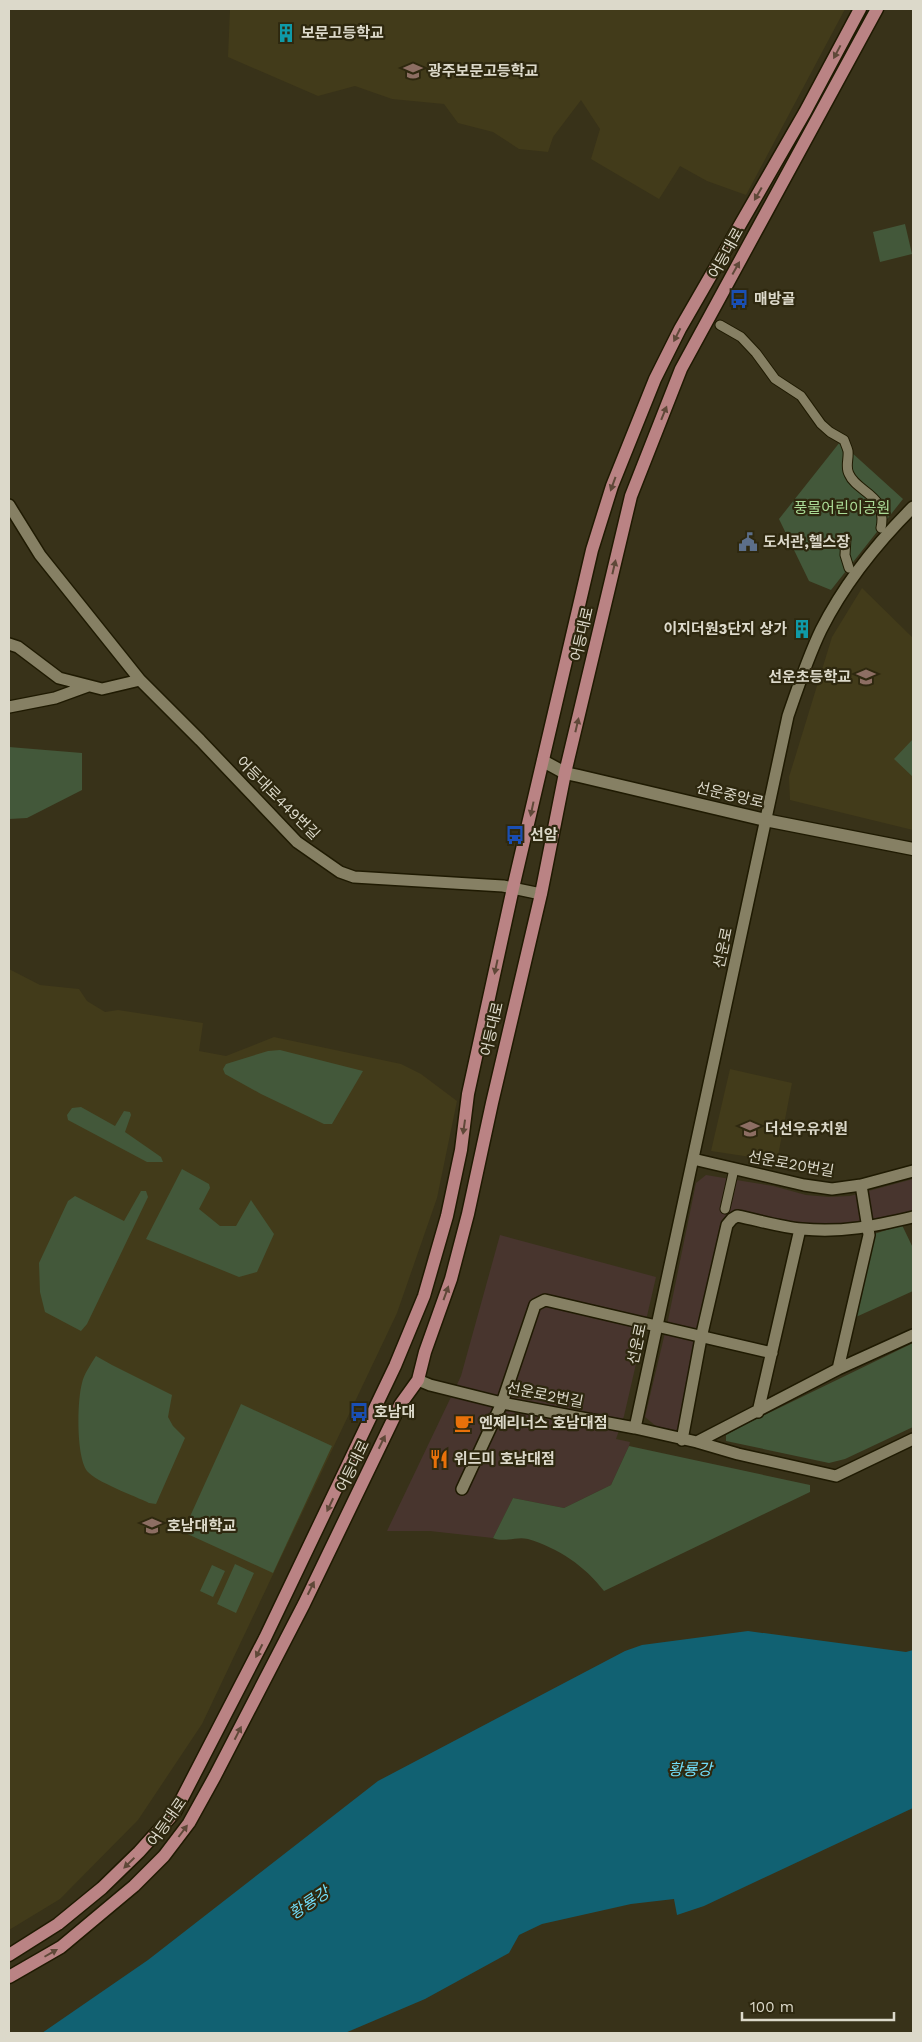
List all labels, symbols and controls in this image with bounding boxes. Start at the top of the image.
building icon: 보문고등학교 [275,22,297,44]
place label: 보문고등학교 [301,24,384,42]
one-way arrow [833,45,841,59]
school or university icon: 광주보문고등학교 [402,60,424,82]
place label: 광주보문고등학교 [428,62,539,80]
one-way arrow [753,187,762,200]
street label: 어등대로 [705,224,747,282]
one-way arrow [732,261,740,275]
bus stop icon: 매방골 [728,288,750,310]
place label: 매방골 [754,290,795,308]
one-way arrow [673,328,681,342]
one-way arrow [660,406,668,420]
one-way arrow [609,477,617,492]
park label: 풍물어린이공원 [794,499,890,517]
public building icon: 도서관,헬스장 [737,531,759,553]
place label: 도서관,헬스장 [763,533,850,551]
one-way arrow [610,560,618,575]
street label: 어등대로 [567,605,597,663]
building icon: 이지더원3단지 상가 [791,618,813,640]
place label: 이지더원3단지 상가 [663,620,787,638]
school or university icon: 선운초등학교 [855,666,877,688]
place label: 선운초등학교 [768,668,851,686]
one-way arrow [573,718,581,733]
street label: 어등대로449번길 [233,753,323,843]
street label: 선운중앙로 [694,778,766,812]
one-way arrow [528,801,536,817]
bus stop icon: 선암 [504,824,526,846]
place label: 선암 [530,826,558,844]
street label: 선운로 [710,926,736,970]
one-way arrow [492,960,500,975]
street label: 어등대로 [477,1000,507,1058]
school or university icon: 더선우유치원 [739,1118,761,1140]
one-way arrow [460,1119,468,1135]
place label: 더선우유치원 [765,1120,848,1138]
street label: 선운로20번길 [747,1148,835,1180]
one-way arrow [443,1286,450,1301]
street label: 선운로 [624,1322,650,1366]
street label: 선운로2번길 [505,1379,585,1411]
bus stop icon: 호남대 [348,1401,370,1423]
place label: 호남대 [374,1403,415,1421]
cafe icon: 엔제리너스 호남대점 [453,1412,475,1434]
place label: 엔제리너스 호남대점 [479,1414,608,1432]
one-way arrow [379,1435,387,1449]
street label: 어등대로 [333,1437,373,1495]
restaurant icon: 위드미 호남대점 [428,1448,450,1470]
place label: 위드미 호남대점 [454,1450,555,1468]
one-way arrow [325,1498,333,1512]
school or university icon: 호남대학교 [141,1515,163,1537]
place label: 호남대학교 [167,1517,236,1535]
one-way arrow [308,1581,316,1595]
one-way arrow [255,1644,263,1658]
one-way arrow [234,1725,242,1740]
water label: 황룡강 [668,1760,714,1779]
street label: 어등대로 [144,1794,190,1850]
one-way arrow [177,1825,188,1838]
one-way arrow [123,1857,135,1869]
water label: 황룡강 [285,1882,335,1923]
one-way arrow [44,1948,58,1957]
scale bar [742,1990,894,2022]
text: 100 m [750,1998,794,2016]

